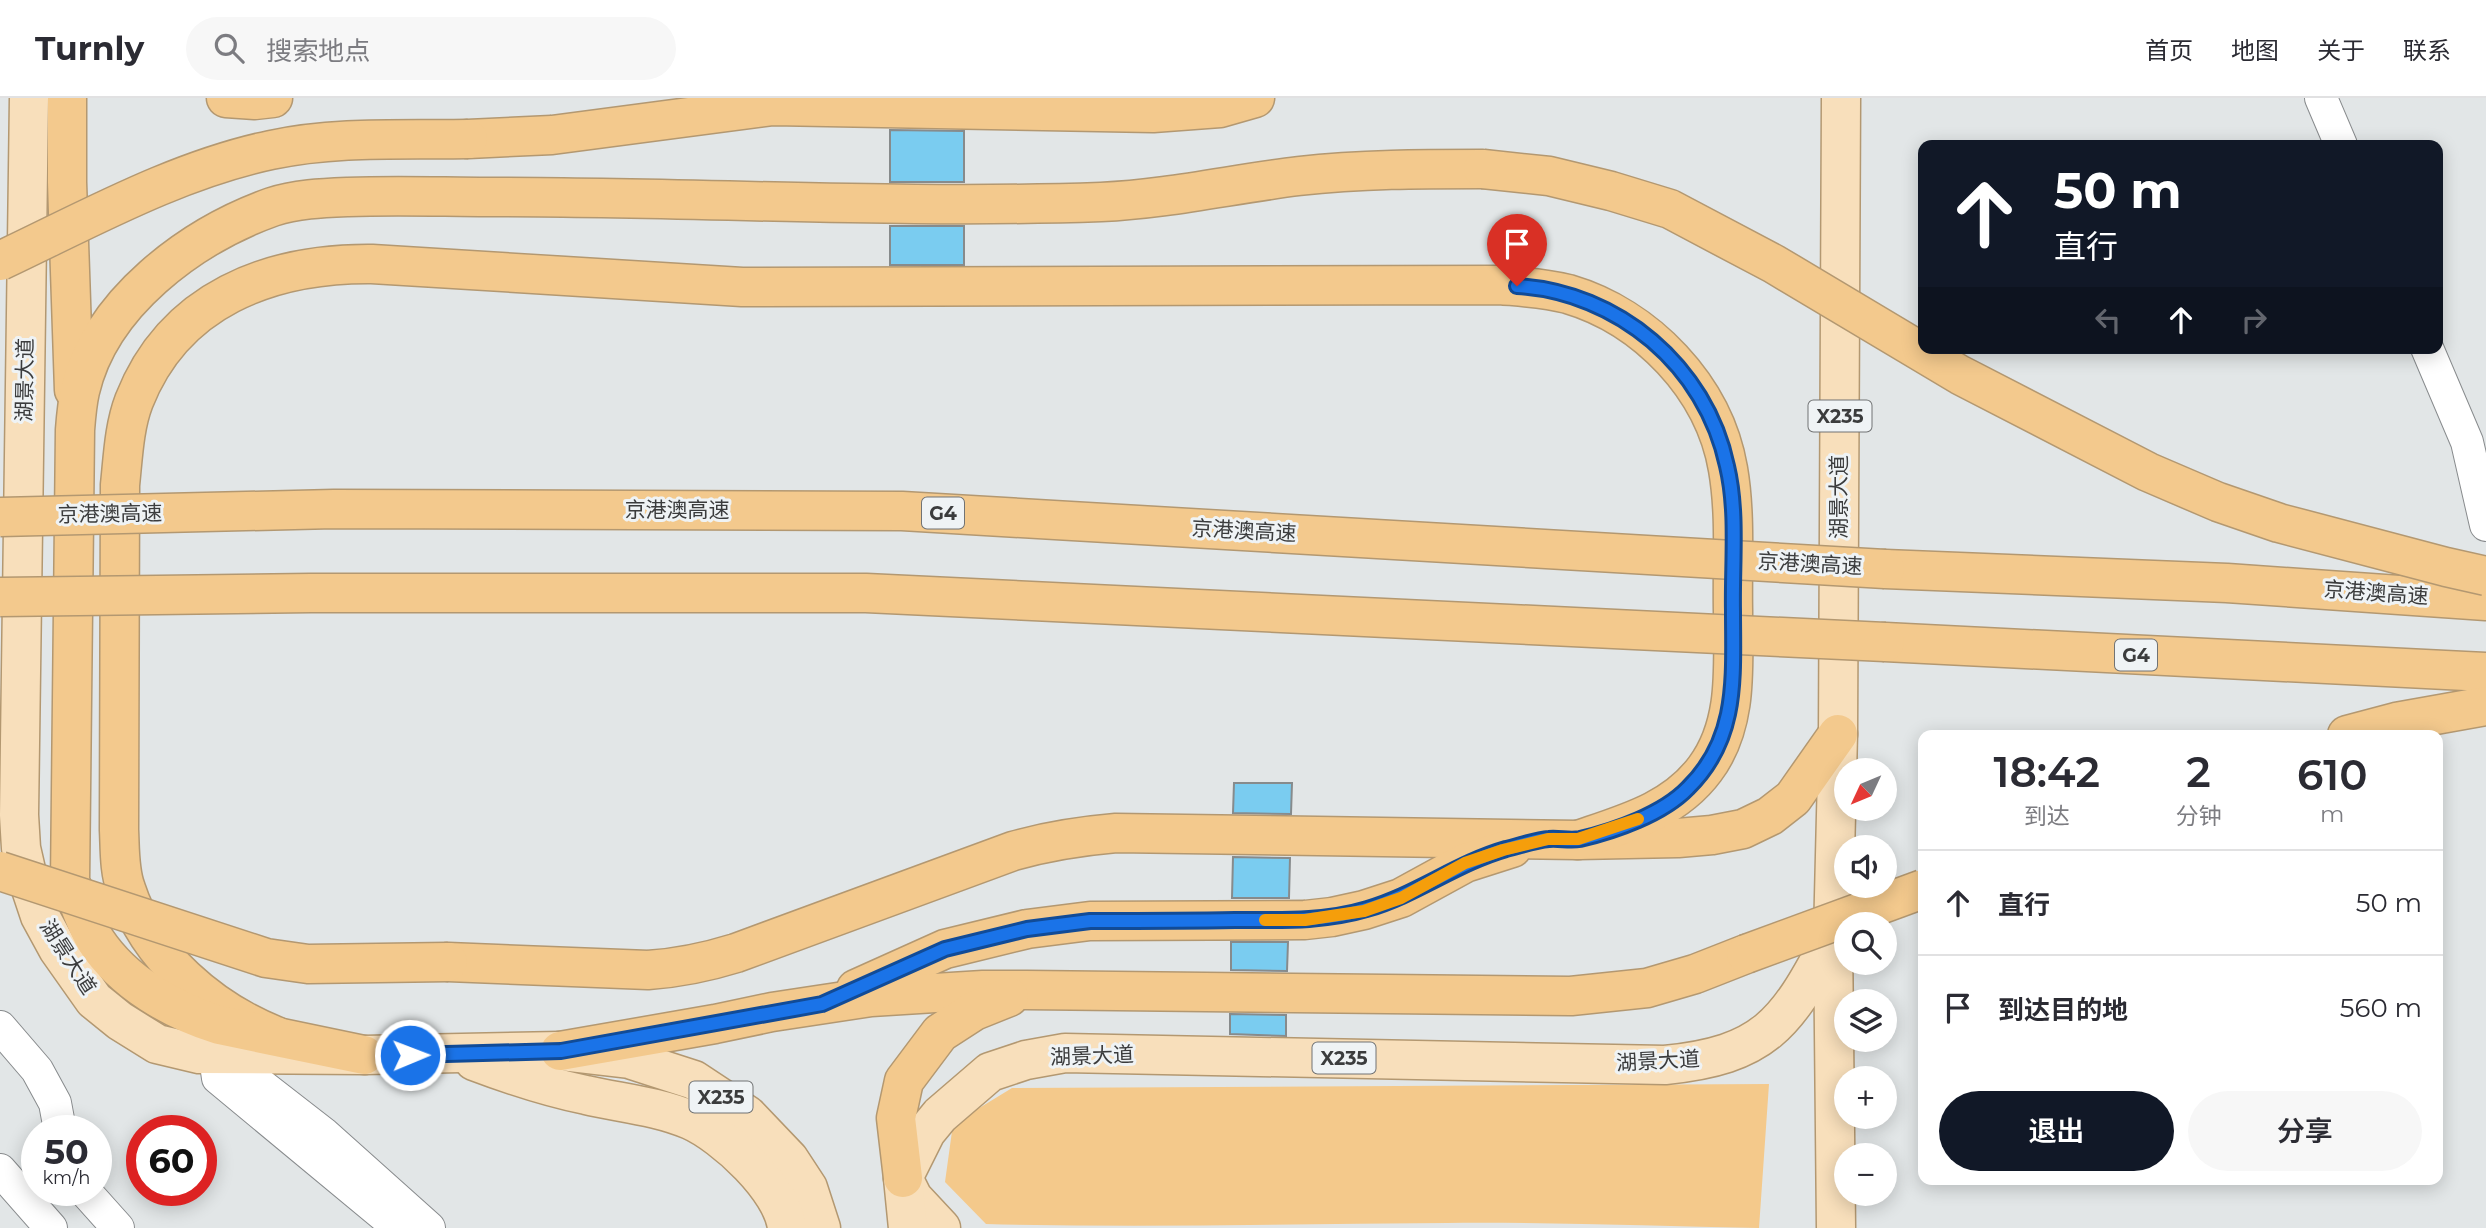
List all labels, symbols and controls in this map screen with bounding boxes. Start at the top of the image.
search box [186,17,676,80]
text: Turnly [35,28,144,68]
icon: search [210,29,248,67]
text: 搜索地点 [266,35,370,67]
text: 首页 [2145,36,2193,65]
text: 地图 [2231,36,2279,65]
text: 关于 [2317,36,2365,65]
text: 联系 [2403,36,2451,65]
text: 50 m [2054,161,2182,220]
icon: ahead [1939,168,2030,259]
pin [1487,214,1547,286]
icon: arrive [1498,225,1536,263]
text: 直行 [2054,227,2118,266]
icon: left [2089,301,2127,339]
icon: ahead [2162,301,2200,339]
icon: right [2235,301,2273,339]
street label: 湖景大道 [11,338,38,422]
road number: X235 [1808,400,1871,432]
street label: 湖景大道 [1826,455,1851,539]
street label: 京港澳高速 [625,497,730,522]
road number: G4 [922,498,964,528]
street label: 京港澳高速 [57,500,163,527]
street label: 京港澳高速 [1191,515,1297,546]
street label: 京港澳高速 [1757,548,1863,579]
street label: 京港澳高速 [2323,576,2429,609]
road number: G4 [2115,640,2157,670]
text: 18:42 [1993,746,2100,798]
text: 2 [2186,746,2211,798]
text: 610 [2297,749,2368,801]
north arrow [1834,758,1897,821]
map controls [1834,758,1897,1206]
text: m [2320,800,2344,828]
text: 到达 [2024,802,2070,830]
text: 分钟 [2175,802,2221,830]
button: sound [1834,835,1897,898]
icon: ahead [1939,884,1977,922]
text: 50 m [2356,887,2422,919]
text: 直行 [1998,889,2050,921]
button: search [1834,912,1897,975]
street label: 湖景大道 [35,915,102,999]
button: layers [1834,989,1897,1052]
icon: arrive [1939,989,1977,1027]
text: 560 m [2340,992,2422,1024]
text: 到达目的地 [1998,994,2128,1026]
position arrow [373,1018,447,1092]
street label: 湖景大道 [1050,1042,1134,1069]
road number: X235 [1312,1042,1376,1074]
street label: 湖景大道 [1615,1046,1701,1075]
button: + [1834,1066,1897,1129]
road number: X235 [690,1082,752,1113]
button: 退出 [1939,1091,2174,1171]
button: 分享 [2188,1091,2422,1171]
speed limit sign: 60 [126,1115,217,1206]
text: 50 [44,1130,89,1173]
button: − [1834,1143,1897,1206]
text: km/h [42,1167,91,1189]

